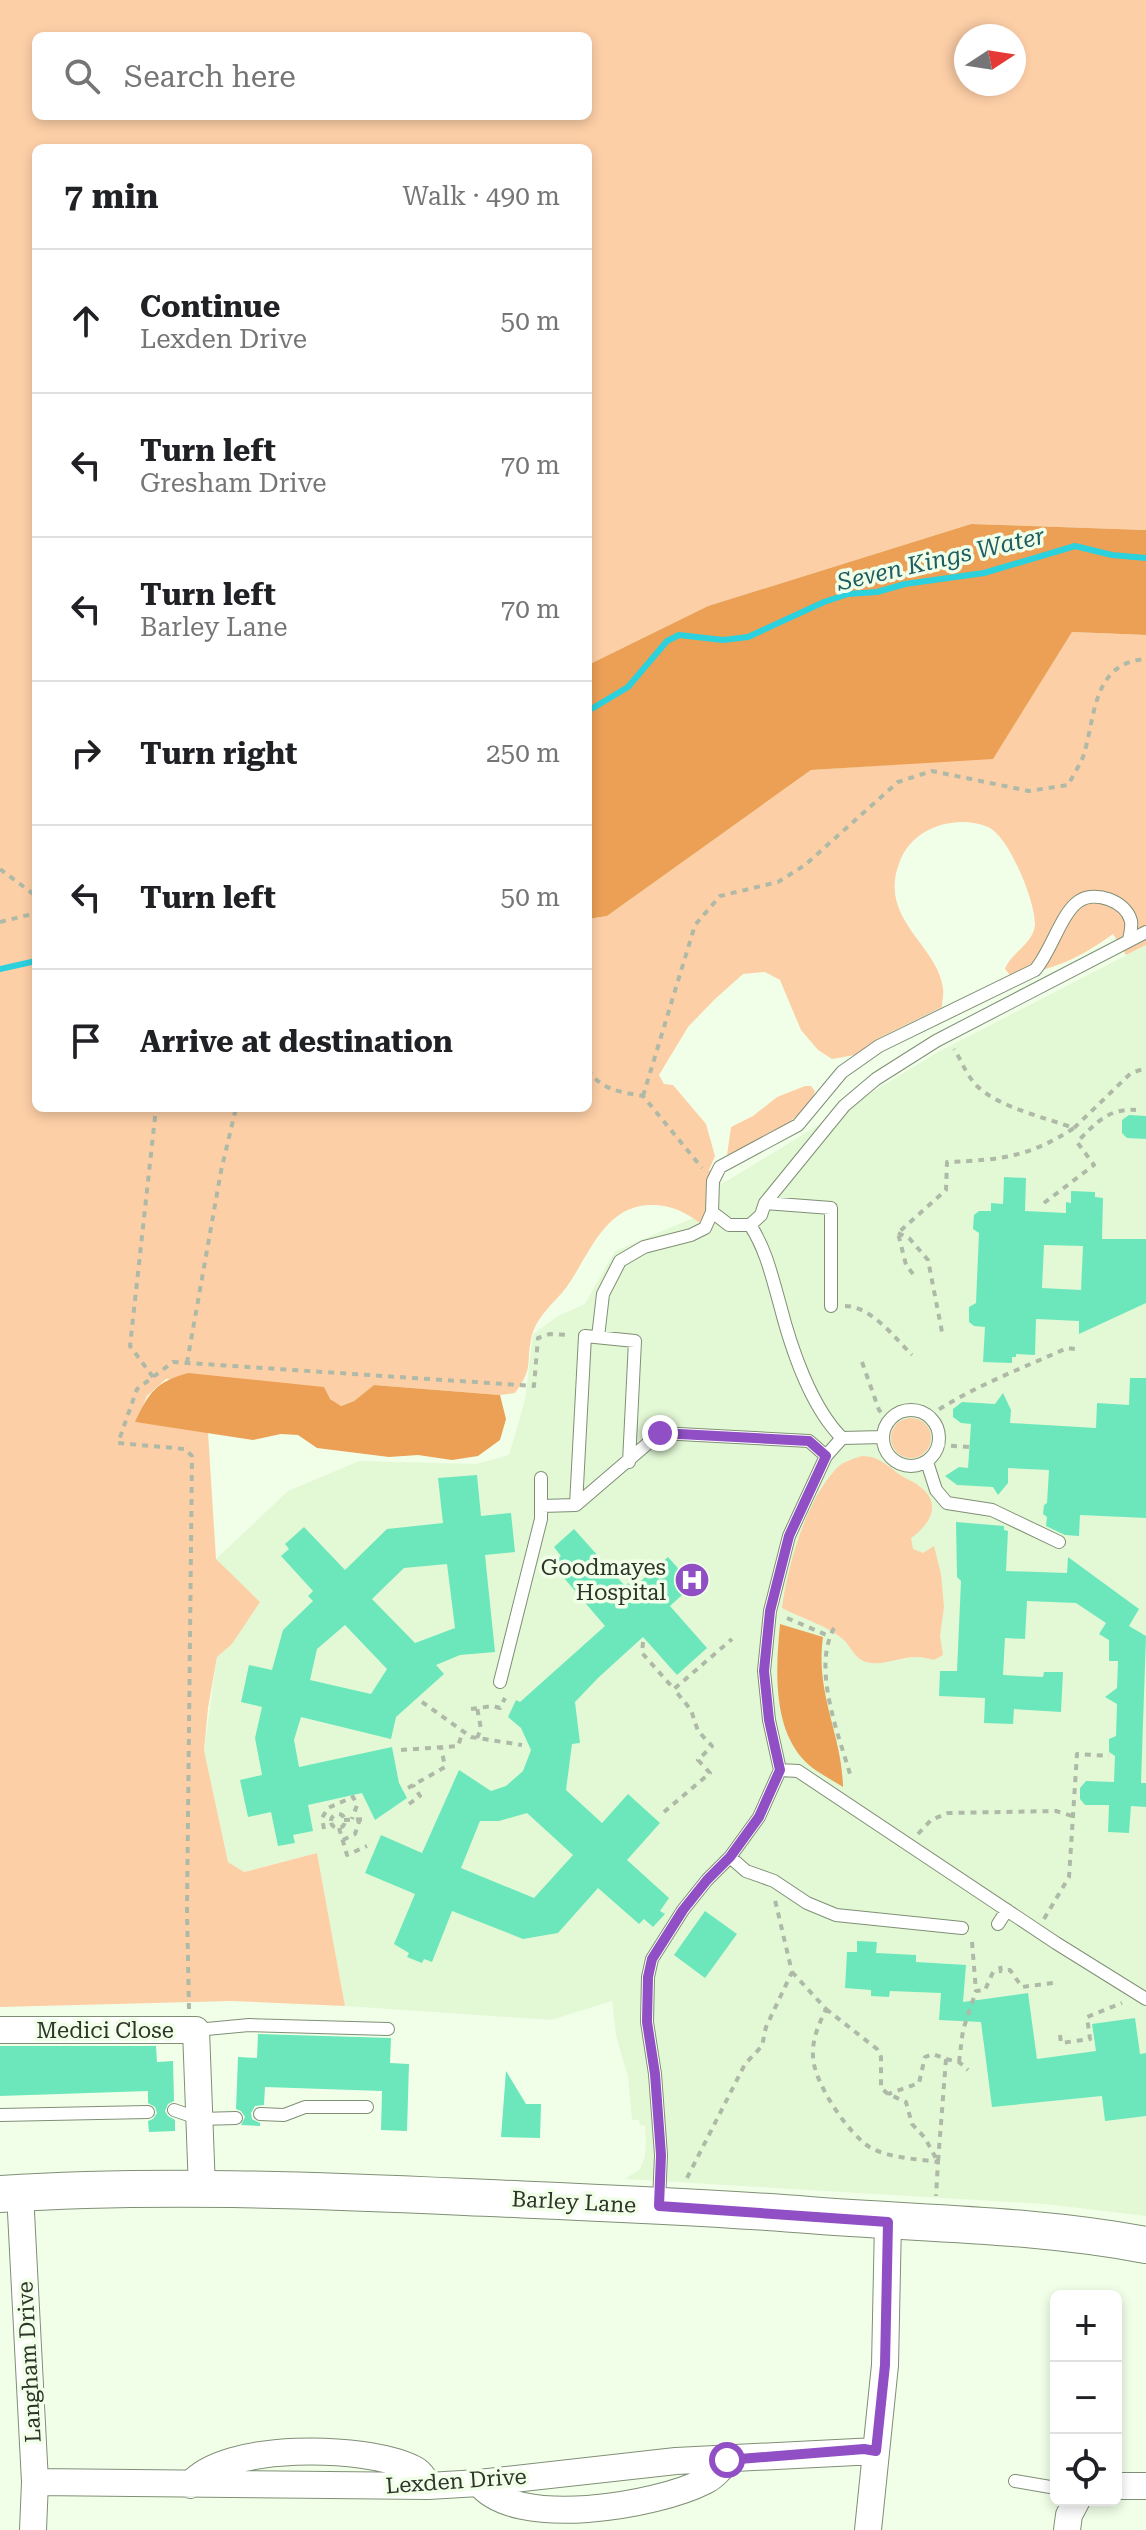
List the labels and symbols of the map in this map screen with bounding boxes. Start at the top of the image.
north arrow [954,24,1026,96]
water label: Seven Kings Water [833,521,1048,597]
route end [642,1415,678,1451]
place label: Goodmayes Hospital [541,1555,666,1605]
hospital icon: Goodmayes Hospital [673,1561,711,1599]
street label: Medici Close [36,2018,174,2043]
street label: Barley Lane [511,2186,637,2218]
street label: Langham Drive [12,2281,46,2443]
route start [709,2442,745,2478]
street label: Lexden Drive [385,2464,527,2498]

